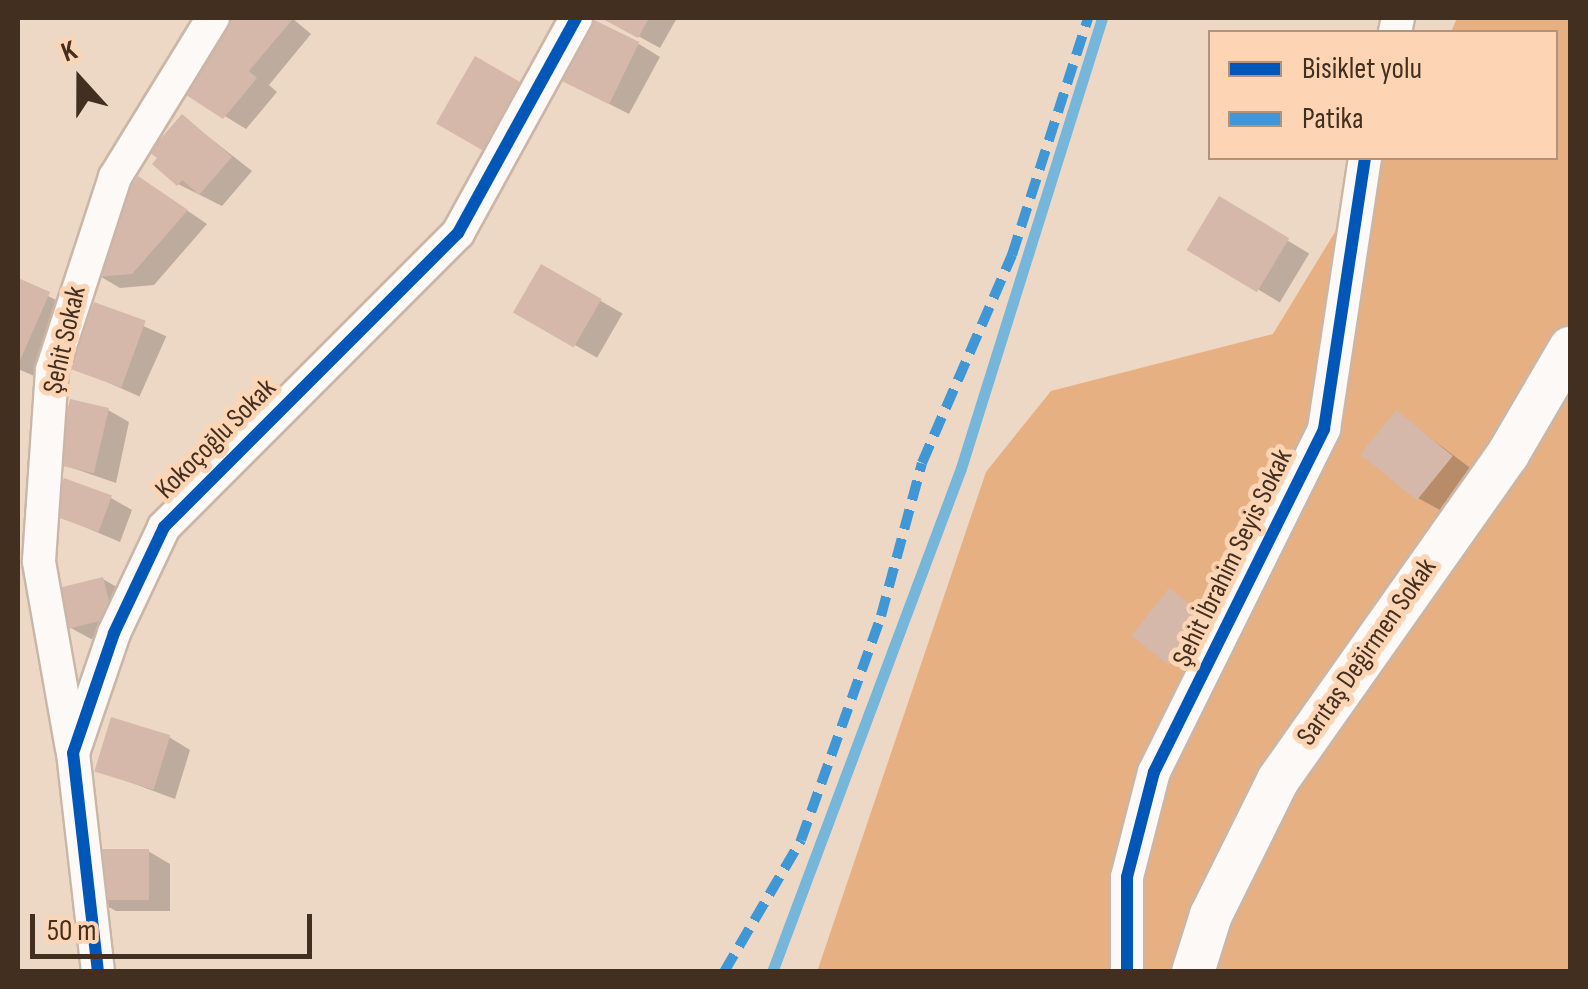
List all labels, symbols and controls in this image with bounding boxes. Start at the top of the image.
north arrow [30,30,130,130]
legend [1208,30,1558,160]
text: K [57,34,81,69]
text: Bisiklet yolu [1302,51,1422,87]
text: Patika [1302,101,1364,137]
street label: Şehit Sokak [36,283,94,397]
street label: Kokoçoğlu Sokak [149,372,283,506]
street label: Şehit İbrahim Seyis Sokak [1166,444,1300,672]
street label: Sarıtaş Değirmen Sokak [1290,552,1444,752]
scale bar [35,894,318,956]
text: 50 m [47,913,96,949]

